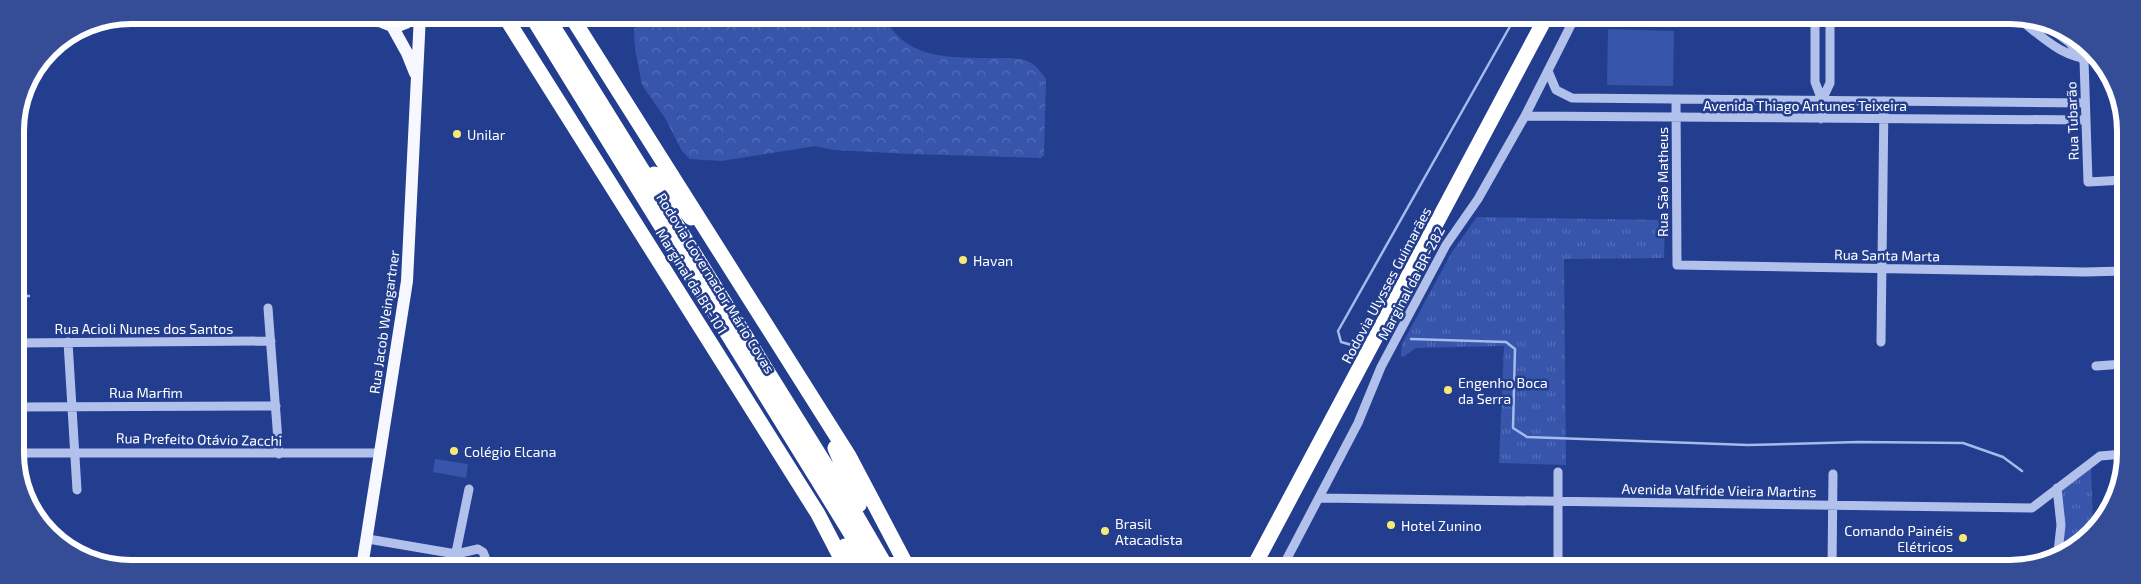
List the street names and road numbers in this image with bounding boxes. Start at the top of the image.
street label: Rua Tubarão [2062,81,2082,161]
street label: Avenida Thiago Antunes Teixeira [1703,97,1907,114]
street label: Rua São Matheus [1654,127,1671,237]
street label: Rodovia Governador Mário Covas [653,190,779,376]
street label: Rodovia Ulysses Guimarães [1337,204,1435,366]
street label: Marginal da BR-282 [1374,223,1448,343]
street label: Marginal da BR-101 [653,225,731,337]
street label: Rua Santa Marta [1834,246,1940,264]
street label: Rua Jacob Weingartner [365,249,403,395]
street label: Rua Acioli Nunes dos Santos [55,320,233,337]
street label: Rua Marfim [109,384,183,401]
street label: Rua Prefeito Otávio Zacchi [116,429,282,449]
street label: Avenida Valfride Vieira Martins [1621,480,1817,500]

